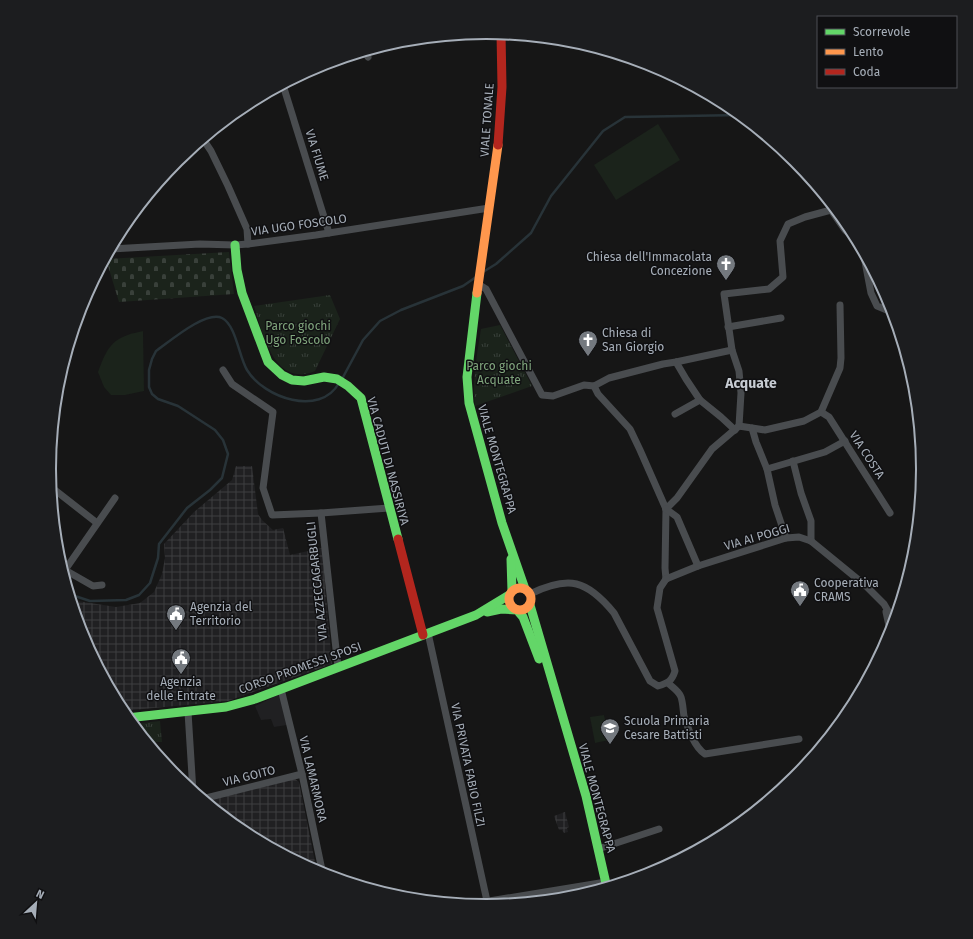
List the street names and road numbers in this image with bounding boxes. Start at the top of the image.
street label: VIALE TONALE [477,82,497,158]
street label: VIA FIUME [302,127,332,183]
street label: VIA UGO FOSCOLO [250,211,348,239]
street label: VIA CADUTI DI NASSIRIYA [364,395,412,527]
street label: VIALE MONTEGRAPPA [475,403,519,515]
street label: VIA COSTA [846,429,888,481]
street label: VIA AZZECCAGARBUGLI [304,521,330,641]
street label: VIA AI POGGI [722,521,792,553]
street label: CORSO PROMESSI SPOSI [237,639,363,697]
street label: VIA PRIVATA FABIO FILZI [448,702,488,828]
street label: VIA LAMARMORA [296,734,330,824]
street label: VIALE MONTEGRAPPA [576,742,618,854]
street label: VIA GOITO [221,763,277,789]

